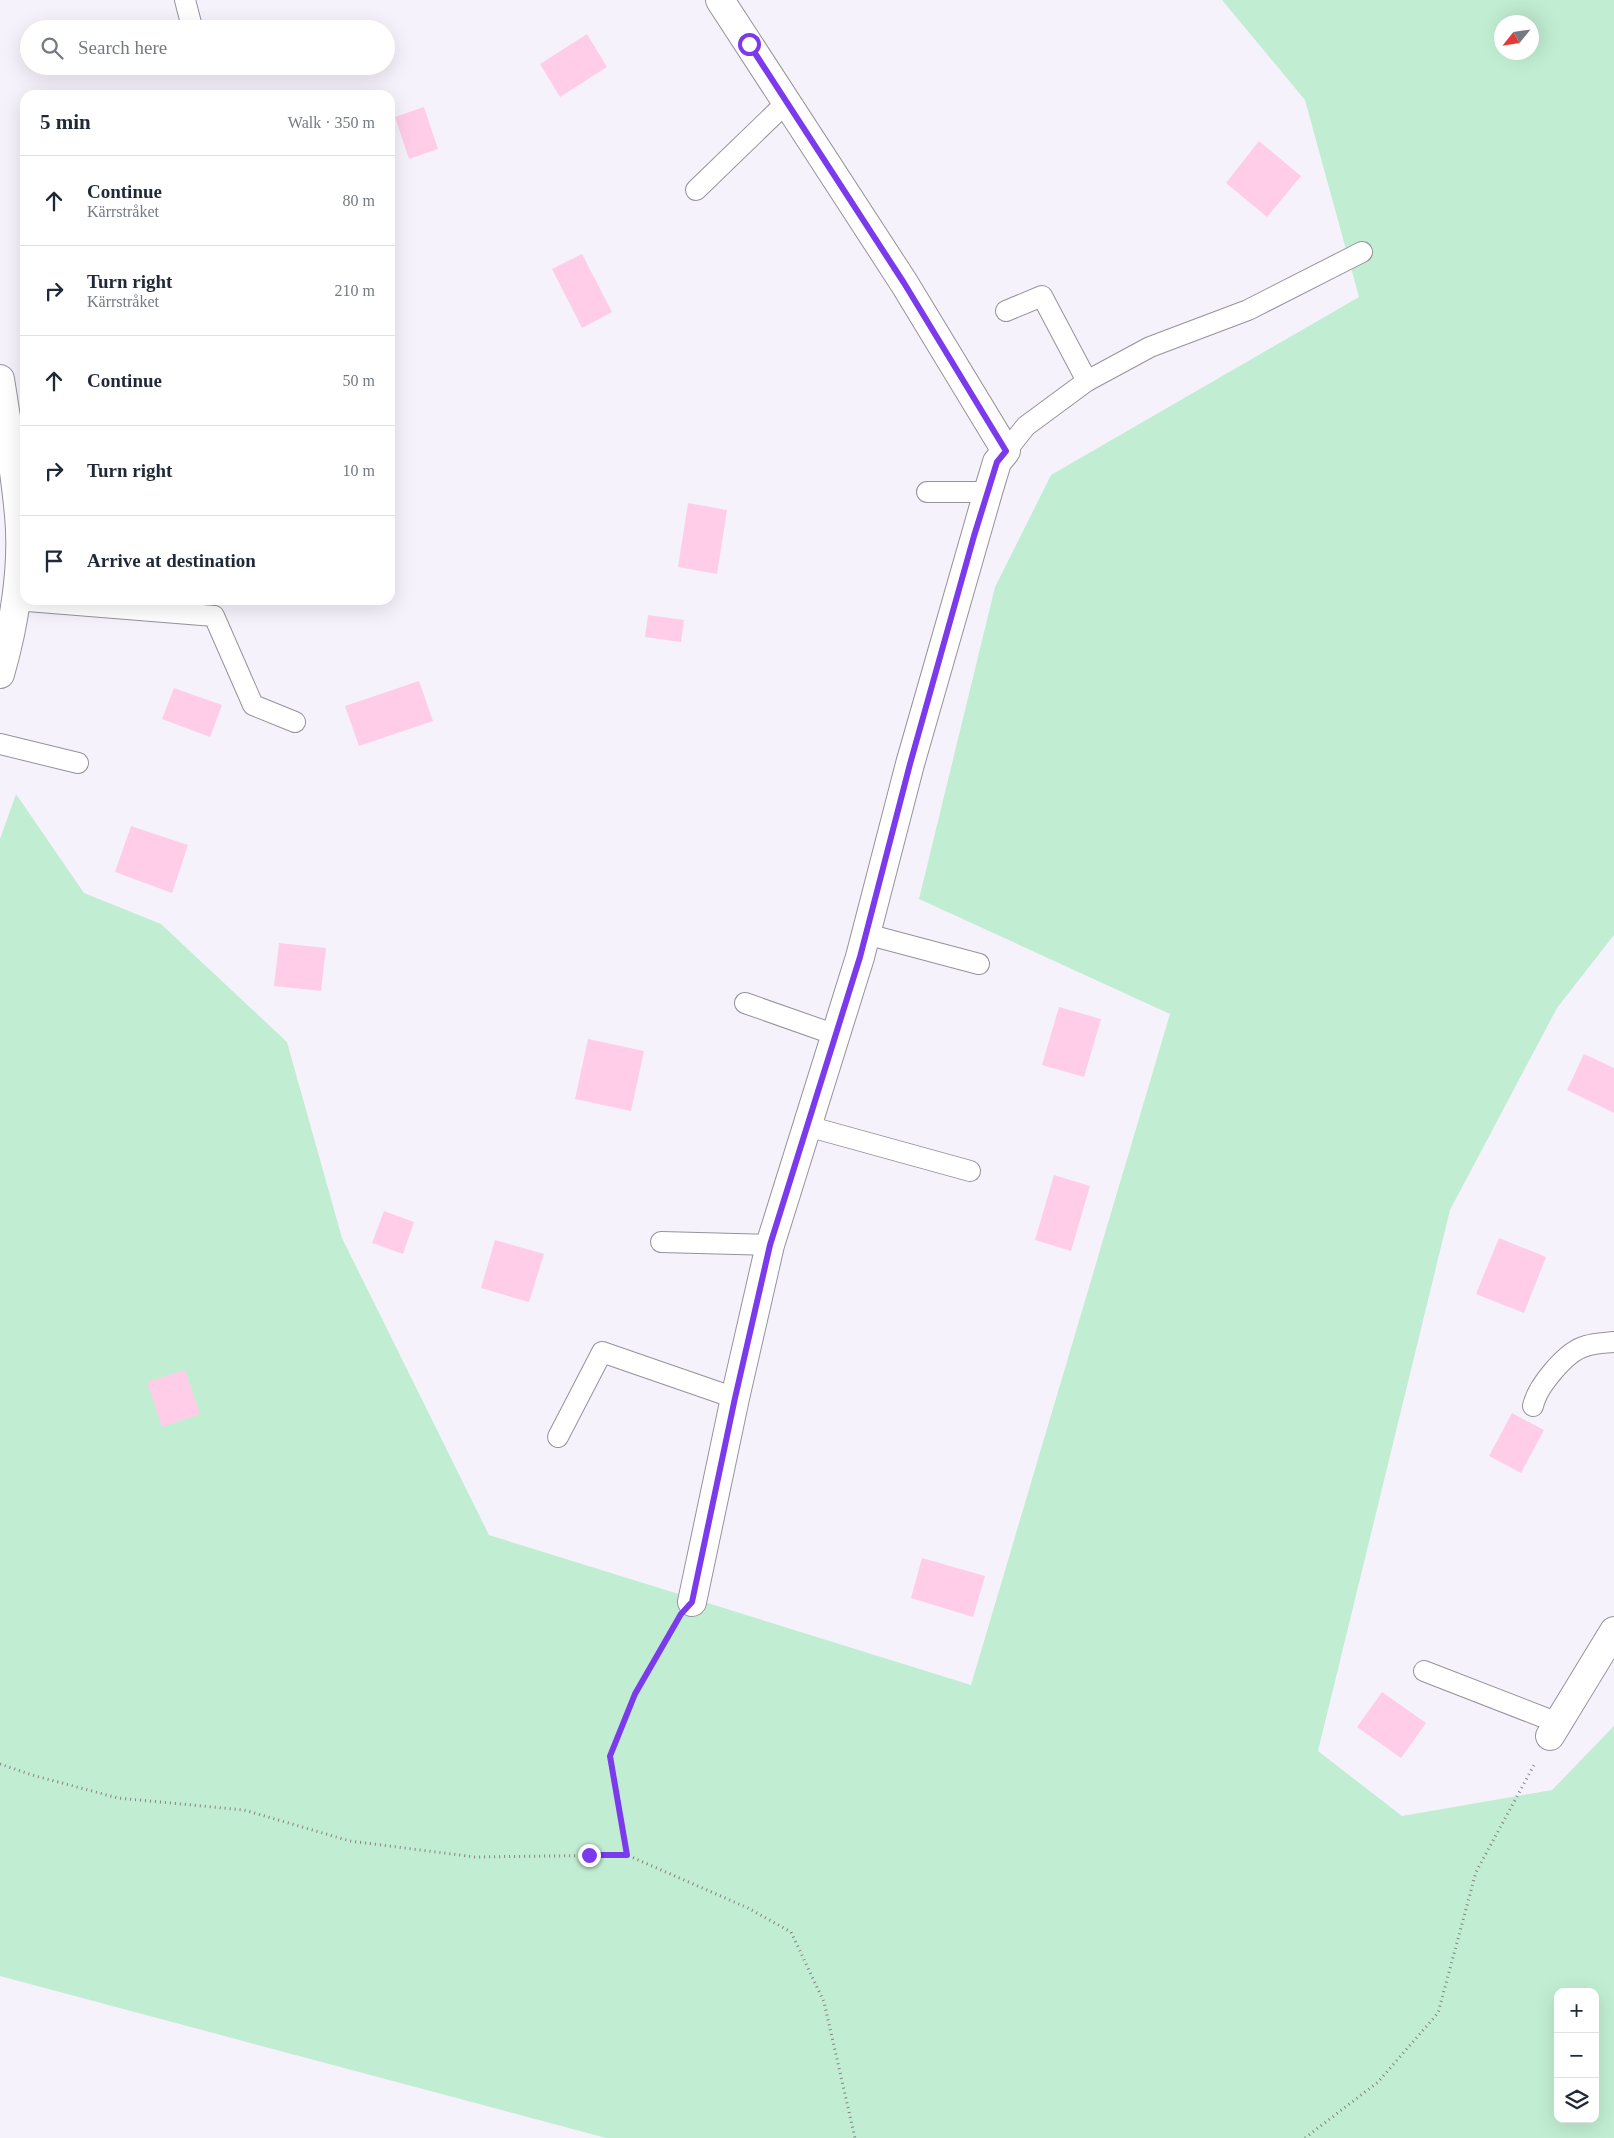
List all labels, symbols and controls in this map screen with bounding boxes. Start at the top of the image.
north arrow [1494,15,1539,60]
search box [20,20,395,75]
route start [738,33,761,56]
icon: search [38,34,66,62]
text: Search here [78,37,167,58]
text: 5 min [40,110,91,134]
text: Walk · 350 m [288,114,375,131]
text: Continue [87,181,162,202]
icon: ahead [40,187,68,215]
text: 80 m [343,192,375,209]
text: Kärrstråket [87,203,159,220]
text: Turn right [87,271,172,292]
icon: right [40,277,68,305]
text: 210 m [335,282,375,299]
text: Kärrstråket [87,293,159,310]
icon: ahead [40,367,68,395]
text: Continue [87,370,162,391]
text: 50 m [343,372,375,389]
icon: right [40,457,68,485]
text: Turn right [87,460,172,481]
text: 10 m [343,462,375,479]
icon: arrive [40,547,68,575]
text: Arrive at destination [87,550,256,571]
route end [578,1844,601,1867]
map controls [1554,1988,1599,2123]
button: + [1554,1988,1599,2033]
button: − [1554,2033,1599,2078]
button: layers [1554,2078,1599,2123]

